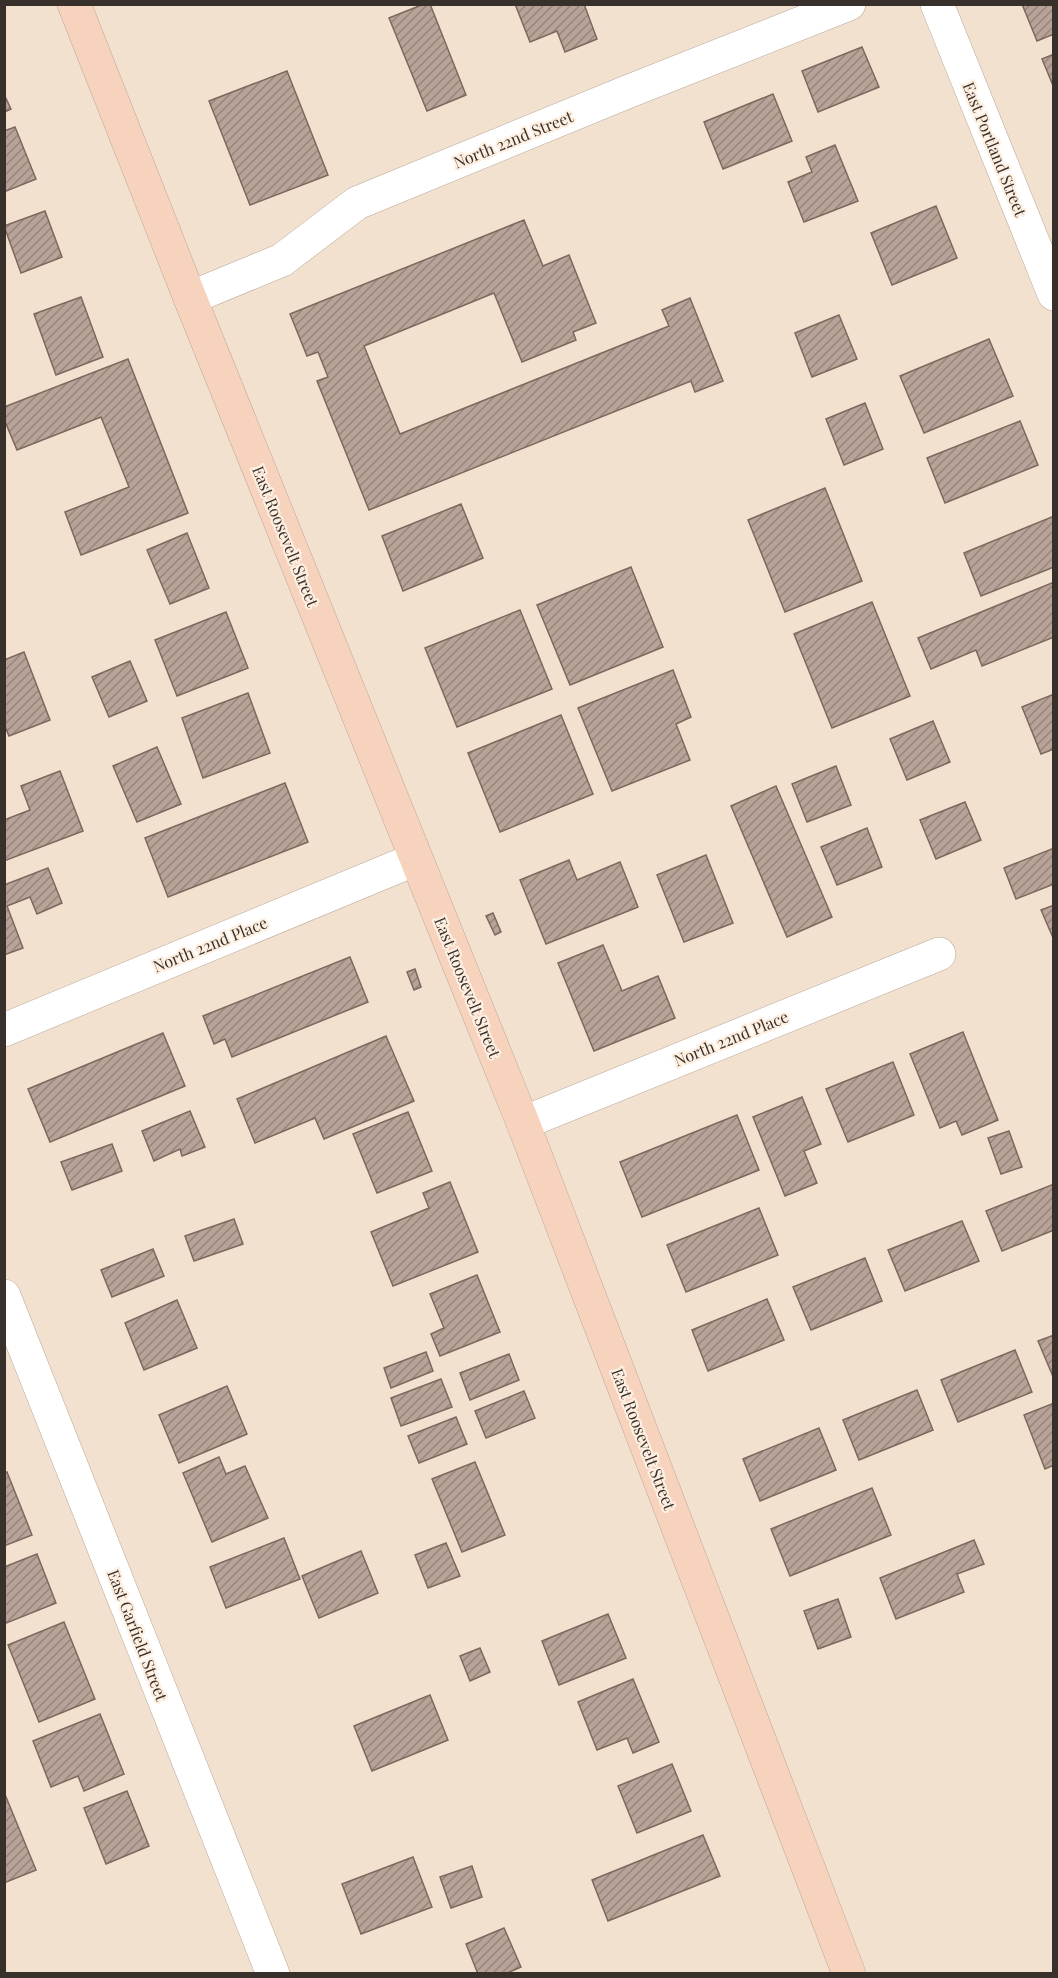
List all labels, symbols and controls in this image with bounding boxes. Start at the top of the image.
street label: East Portland Street [958,79,1032,220]
street label: North 22nd Street [450,105,576,173]
street label: East Roosevelt Street [248,463,324,610]
street label: North 22nd Place [150,911,270,977]
street label: East Roosevelt Street [430,914,506,1061]
street label: North 22nd Place [671,1005,791,1071]
street label: East Roosevelt Street [607,1365,681,1513]
street label: East Garfield Street [103,1566,173,1704]

